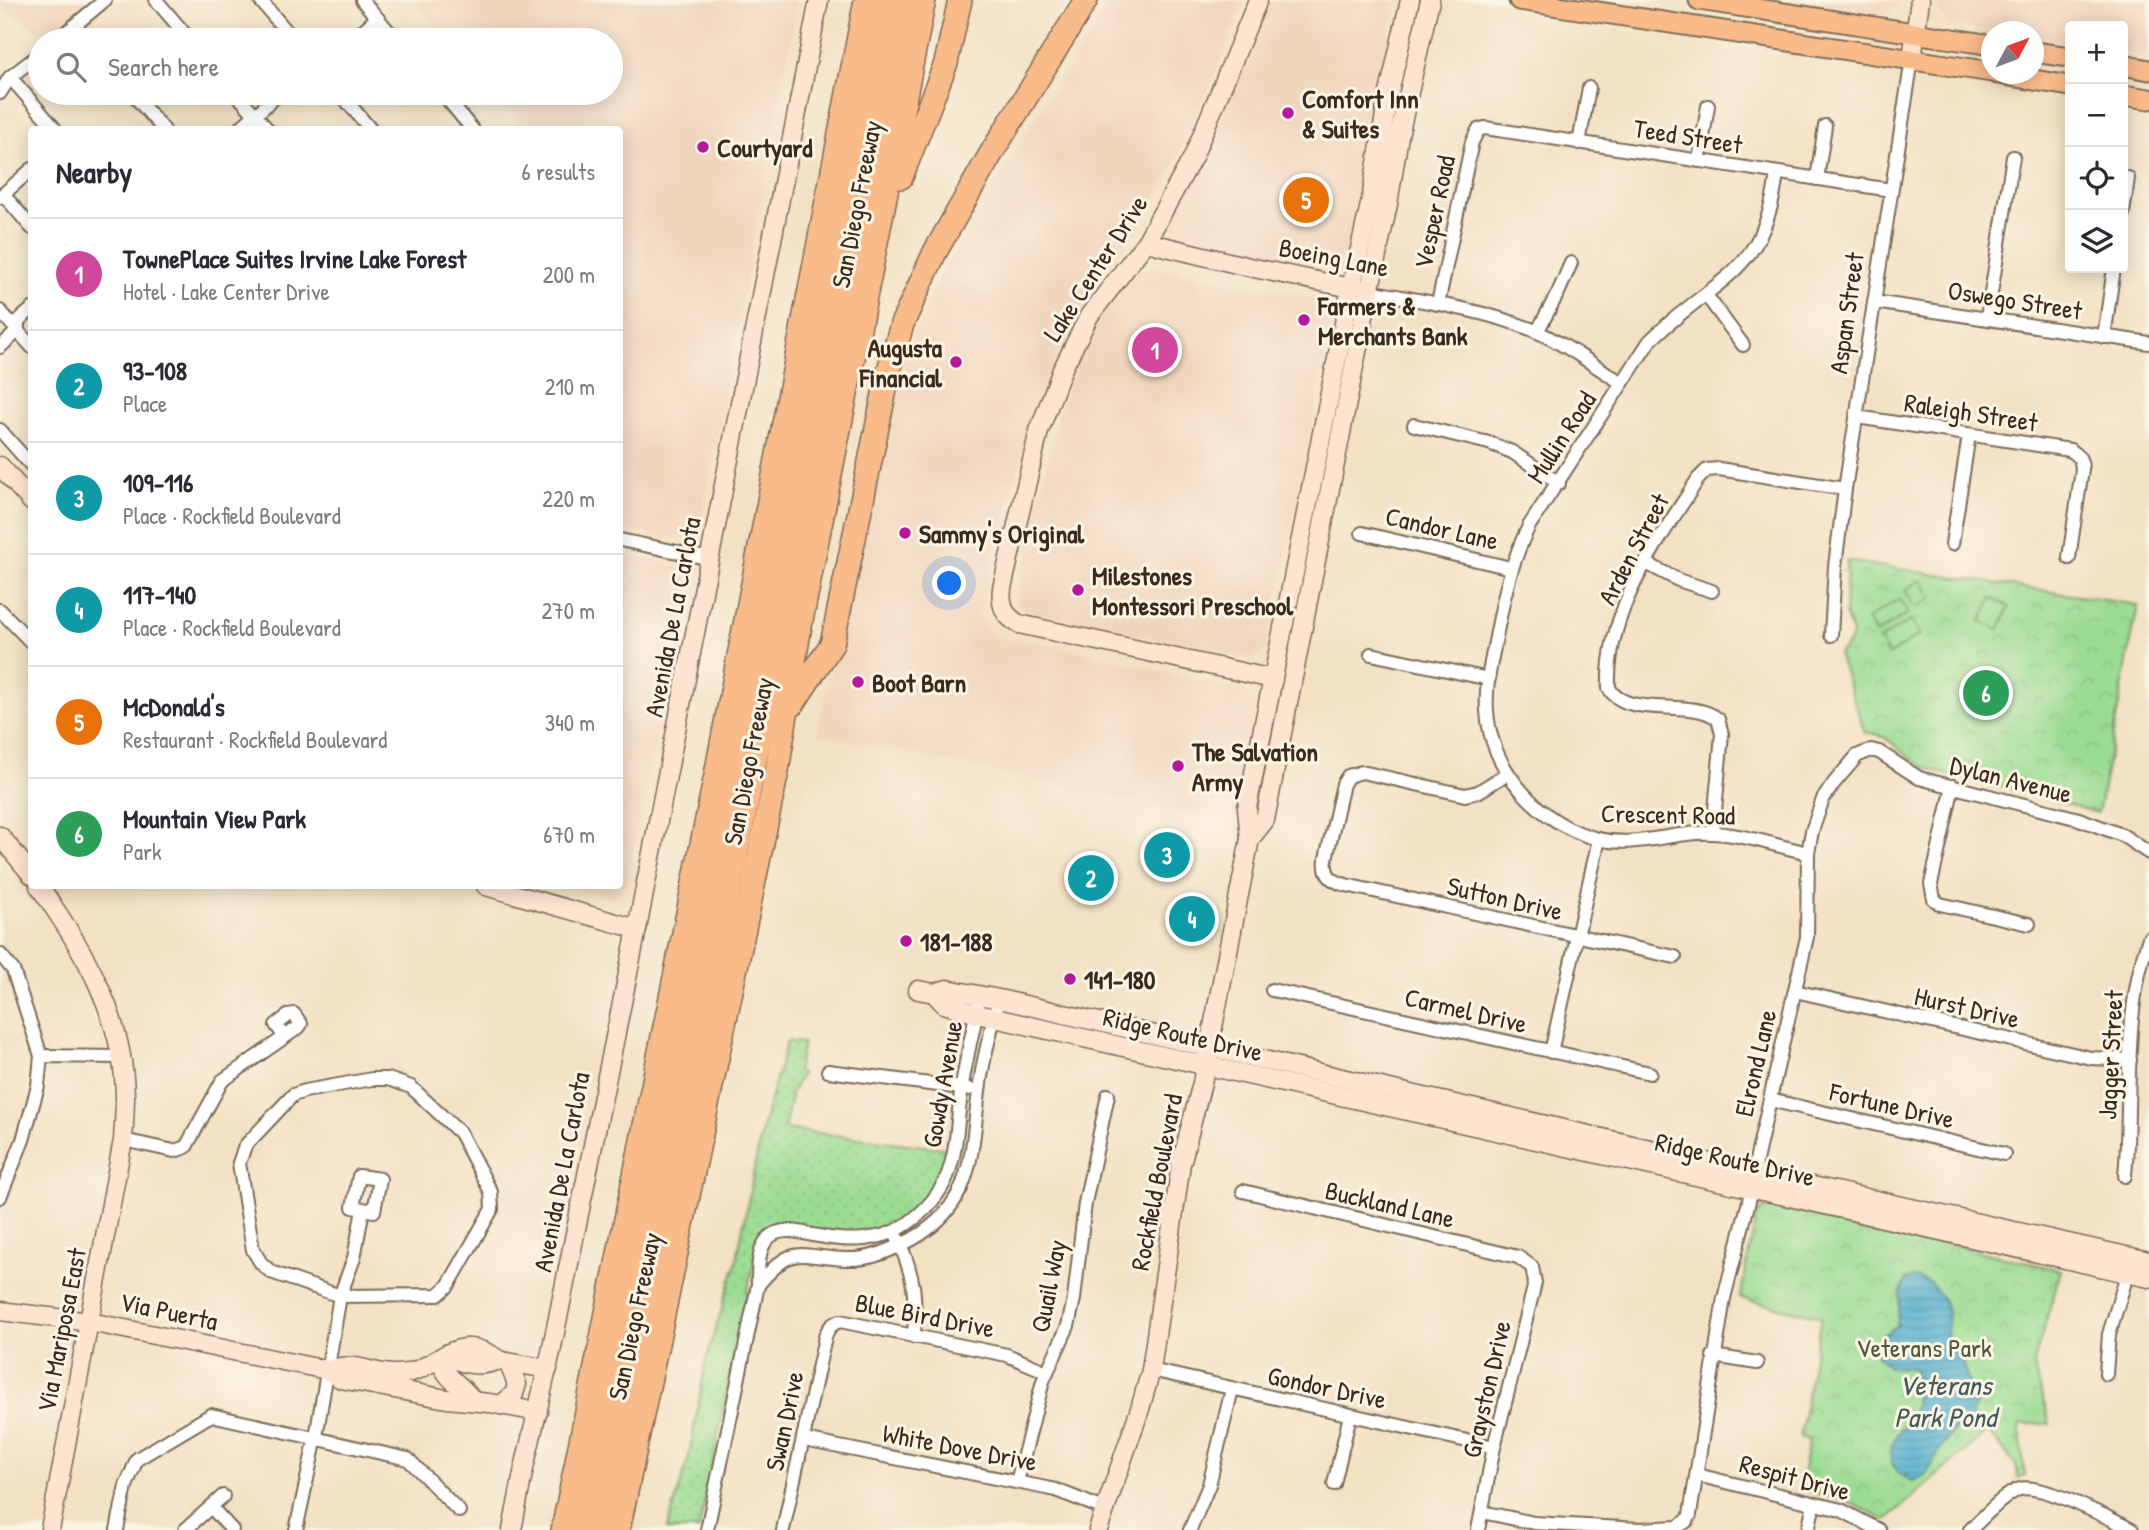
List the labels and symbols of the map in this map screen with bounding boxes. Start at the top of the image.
north arrow [1981,21,2044,84]
place label: Comfort Inn & Suites [1302,81,1419,146]
marker: Comfort Inn & Suites [1280,105,1296,121]
street label: Teed Street [1631,110,1746,162]
street label: San Diego Freeway [823,117,889,291]
place label: Courtyard [717,130,813,166]
marker: Courtyard [695,139,711,155]
street label: Vesper Road [1405,152,1463,272]
pin: 5 [1283,174,1329,226]
street label: Lake Center Drive [1035,188,1155,348]
street label: Boeing Lane [1276,229,1392,285]
street label: Aspan Street [1820,249,1872,376]
street label: Oswego Street [1945,272,2086,328]
place label: Farmers & Merchants Bank [1317,288,1468,353]
marker: Farmers & Merchants Bank [1296,312,1312,328]
pin: 1 [1132,324,1178,376]
place label: Augusta Financial [859,330,943,395]
marker: Augusta Financial [948,354,964,370]
street label: Mullin Road [1518,384,1604,490]
street label: Raleigh Street [1902,384,2041,440]
street label: Arden Street [1589,486,1677,611]
street label: Candor Lane [1382,498,1502,558]
street label: Avenida De La Carlota [635,514,709,720]
place label: Sammy's Original [919,516,1085,552]
marker: Sammy's Original [897,525,913,541]
place label: Milestones Montessori Preschool [1092,558,1294,623]
your location [932,566,966,600]
marker: Milestones Montessori Preschool [1070,582,1086,598]
place label: Boot Barn [872,665,966,700]
pin: 6 [1963,667,2009,719]
street label: San Diego Freeway [715,674,781,848]
marker: Boot Barn [850,674,866,690]
place label: The Salvation Army [1191,734,1318,800]
street label: Dylan Avenue [1947,747,2075,811]
marker: The Salvation Army [1170,758,1186,774]
street label: Crescent Road [1601,795,1735,833]
pin: 3 [1144,829,1190,881]
pin: 2 [1068,852,1114,904]
street label: Sutton Drive [1444,868,1566,928]
pin: 4 [1169,893,1215,945]
place label: 181-188 [920,924,993,959]
marker: 181-188 [898,933,914,949]
place label: 141-180 [1084,962,1156,997]
marker: 141-180 [1062,971,1078,987]
street label: Hurst Drive [1911,978,2023,1036]
street label: Carmel Drive [1402,979,1530,1041]
street label: Jagger Street [2089,988,2131,1121]
street label: Ridge Route Drive [1100,999,1266,1069]
street label: Elrond Lane [1726,1006,1784,1120]
street label: Gowdy Avenue [914,1018,970,1150]
street label: Avenida De La Carlota [524,1069,598,1275]
street label: Fortune Drive [1825,1073,1958,1136]
street label: Rockfield Boulevard [1122,1091,1190,1273]
street label: Ridge Route Drive [1652,1124,1818,1194]
street label: Buckland Lane [1322,1172,1458,1236]
street label: San Diego Freeway [599,1229,669,1403]
street label: Quail Way [1022,1237,1074,1335]
street label: Via Mariposa East [28,1244,94,1415]
street label: Via Puerta [117,1284,221,1338]
street label: Blue Bird Drive [853,1284,997,1346]
street label: Grayston Drive [1453,1317,1519,1461]
park label: Veterans Park [1856,1330,1992,1365]
street label: Gondor Drive [1265,1357,1389,1417]
water label: Veterans Park Pond [1894,1366,2000,1436]
street label: Swan Drive [756,1368,812,1474]
street label: White Dove Drive [880,1415,1040,1479]
street label: Respit Drive [1736,1445,1854,1509]

